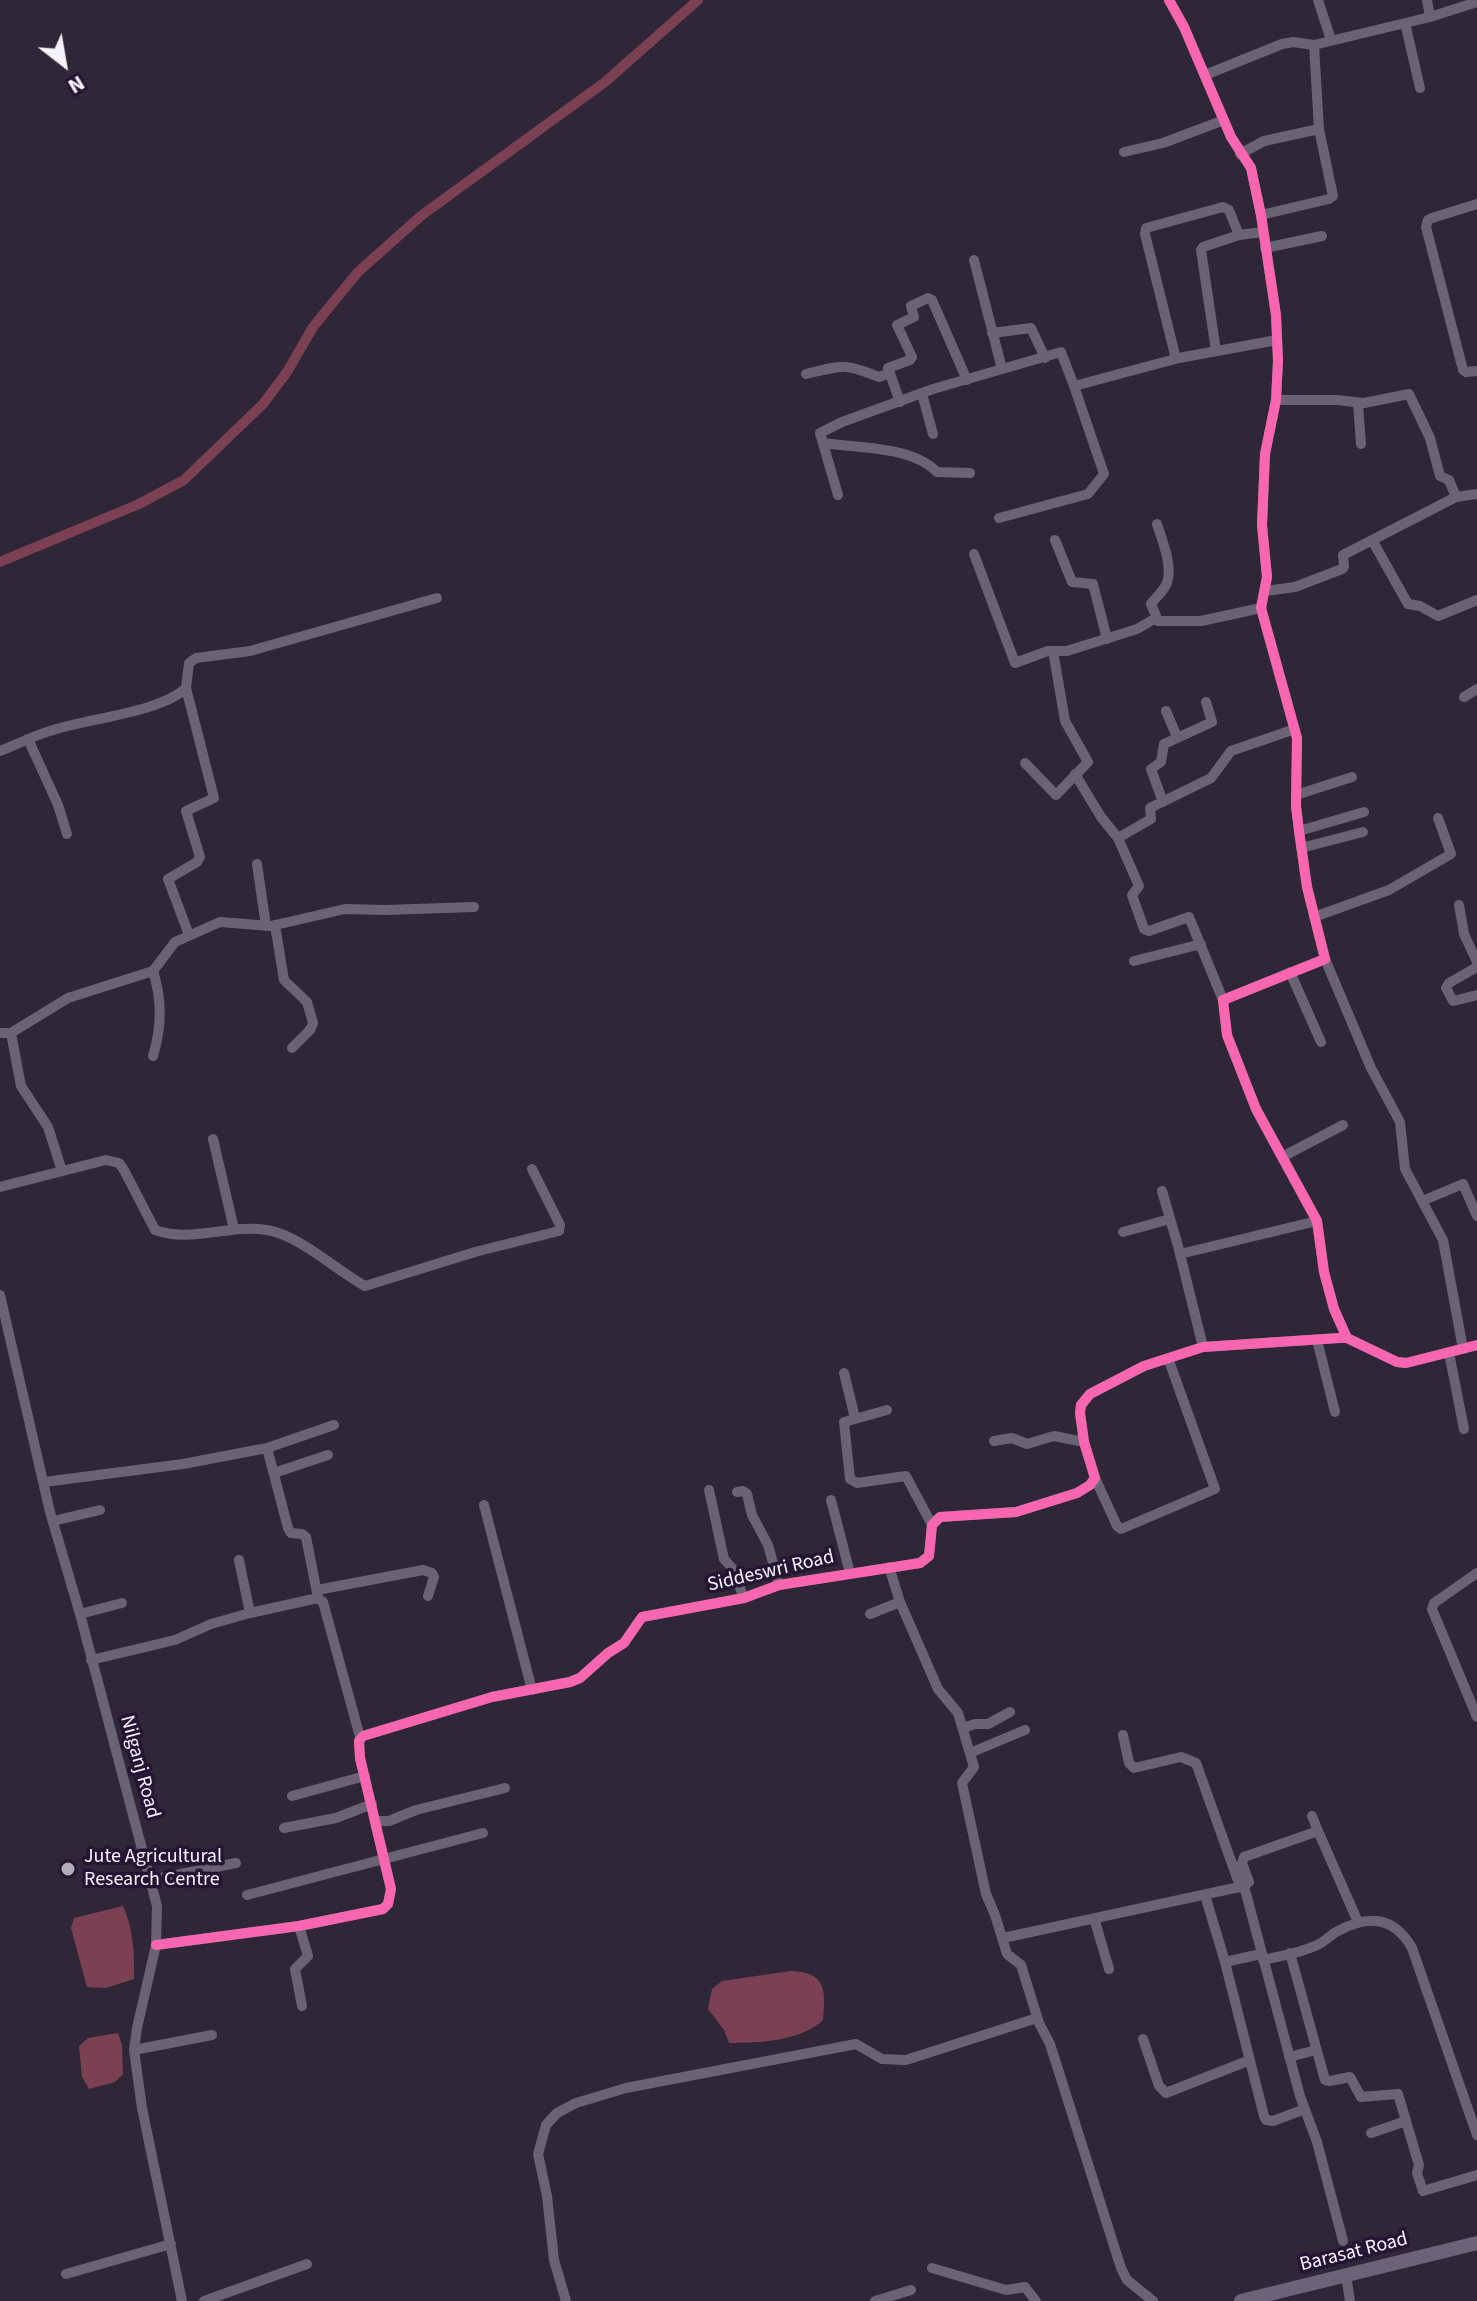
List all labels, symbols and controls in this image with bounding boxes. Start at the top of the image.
north arrow [24,24,104,104]
text: N [62,67,91,102]
street label: Siddeswri Road [705,1546,837,1598]
street label: Nilganj Road [114,1713,164,1821]
place label: Jute Agricultural Research Centre [84,1846,222,1893]
marker: Jute Agricultural Research Centre [59,1860,77,1878]
street label: Barasat Road [1298,2228,1410,2278]

